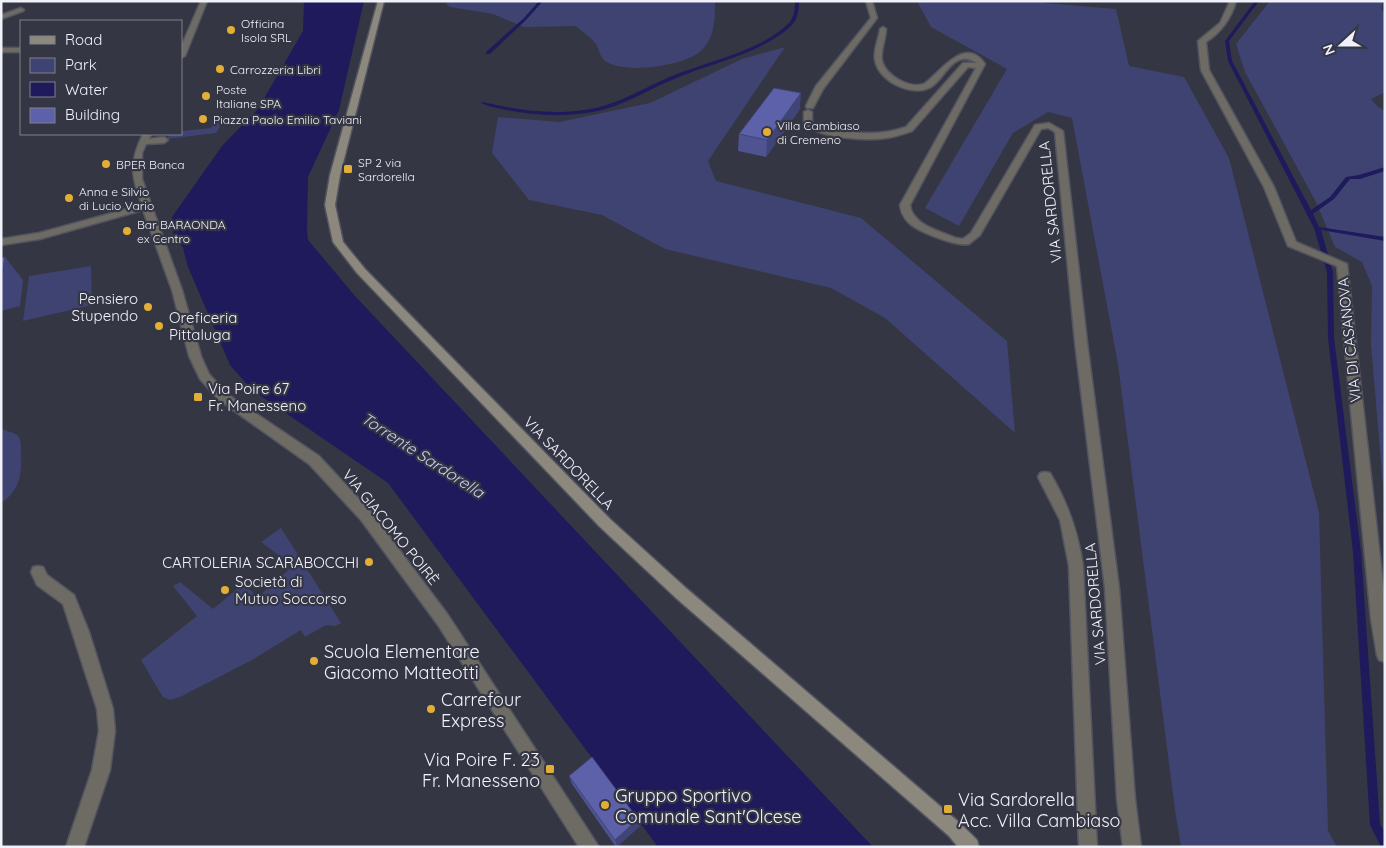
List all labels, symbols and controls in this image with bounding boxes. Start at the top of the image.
place label: Officina Isola SRL [241,16,292,45]
legend [20,20,182,135]
north arrow [1316,20,1366,70]
marker: Officina Isola SRL [225,24,237,36]
text: Road [65,30,102,49]
text: N [1319,42,1339,58]
text: Park [65,55,97,74]
place label: Carrozzeria Libri [230,62,321,77]
marker: Carrozzeria Libri [214,63,226,75]
text: Water [65,80,108,99]
place label: Poste Italiane SPA [216,82,281,111]
marker: Poste Italiane SPA [200,90,212,102]
text: Building [65,105,120,124]
place label: Piazza Paolo Emilio Taviani [213,112,362,127]
marker: Piazza Paolo Emilio Taviani [197,113,209,125]
place label: Villa Cambiaso di Cremeno [777,118,860,147]
marker: Villa Cambiaso di Cremeno [761,126,773,138]
street label: VIA SARDORELLA [1034,140,1066,264]
place label: SP 2 via Sardorella [358,155,415,184]
place label: BPER Banca [116,157,185,172]
marker: BPER Banca [100,158,112,170]
marker: SP 2 via Sardorella [342,163,354,175]
place label: Anna e Silvio di Lucio Vario [79,184,154,213]
marker: Anna e Silvio di Lucio Vario [63,192,75,204]
place label: Bar BARAONDA ex Centro [137,217,226,246]
marker: Bar BARAONDA ex Centro [121,225,133,237]
street label: VIA DI CASANOVA [1333,276,1365,403]
place label: Pensiero Stupendo [72,289,138,325]
marker: Pensiero Stupendo [142,301,154,313]
place label: Oreficeria Pittaluga [169,308,237,344]
marker: Oreficeria Pittaluga [153,320,165,332]
place label: Via Poire 67 Fr. Manesseno [208,379,306,415]
marker: Via Poire 67 Fr. Manesseno [192,391,204,403]
water label: Torrente Sardorella [358,408,489,503]
street label: VIA SARDORELLA [520,412,618,514]
street label: VIA GIACOMO POIRÈ [339,465,443,589]
street label: VIA SARDORELLA [1080,542,1110,666]
place label: CARTOLERIA SCARABOCCHI [162,553,359,572]
marker: CARTOLERIA SCARABOCCHI [363,556,375,568]
place label: Società di Mutuo Soccorso [235,572,347,608]
marker: Società di Mutuo Soccorso [219,584,231,596]
place label: Scuola Elementare Giacomo Matteotti [324,640,480,684]
marker: Scuola Elementare Giacomo Matteotti [308,655,320,667]
place label: Carrefour Express [441,688,521,732]
marker: Carrefour Express [425,703,437,715]
place label: Via Poire F. 23 Fr. Manesseno [422,748,540,792]
marker: Via Poire F. 23 Fr. Manesseno [544,763,556,775]
place label: Gruppo Sportivo Comunale Sant'Olcese [615,784,802,828]
place label: Via Sardorella Acc. Villa Cambiaso [958,788,1120,832]
marker: Gruppo Sportivo Comunale Sant'Olcese [599,799,611,811]
marker: Via Sardorella Acc. Villa Cambiaso [942,803,954,815]

